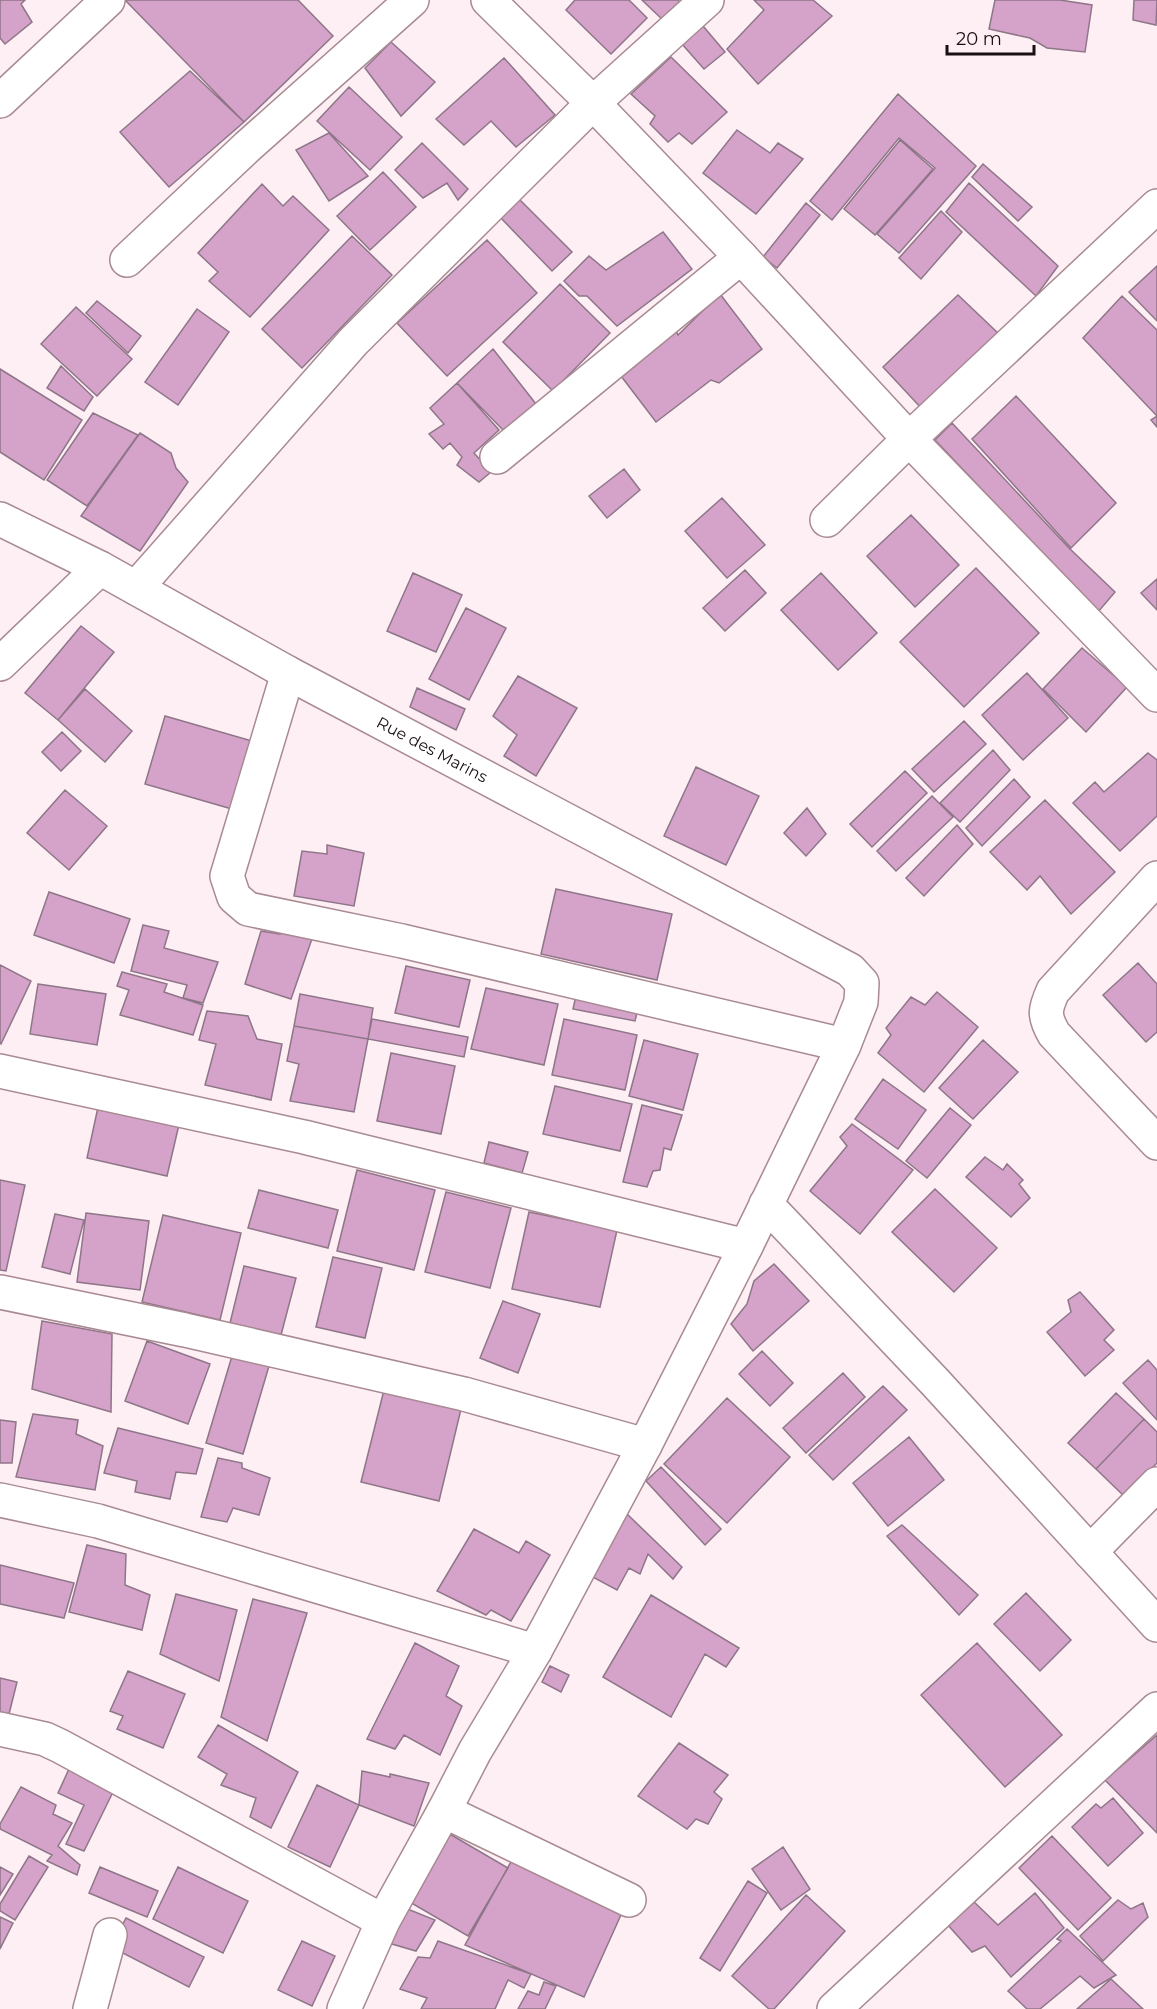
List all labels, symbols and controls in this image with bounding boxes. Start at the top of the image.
scale bar [947,18,1034,56]
text: 20 m [956,28,1002,50]
street label: Rue des Marins [373,713,491,787]

